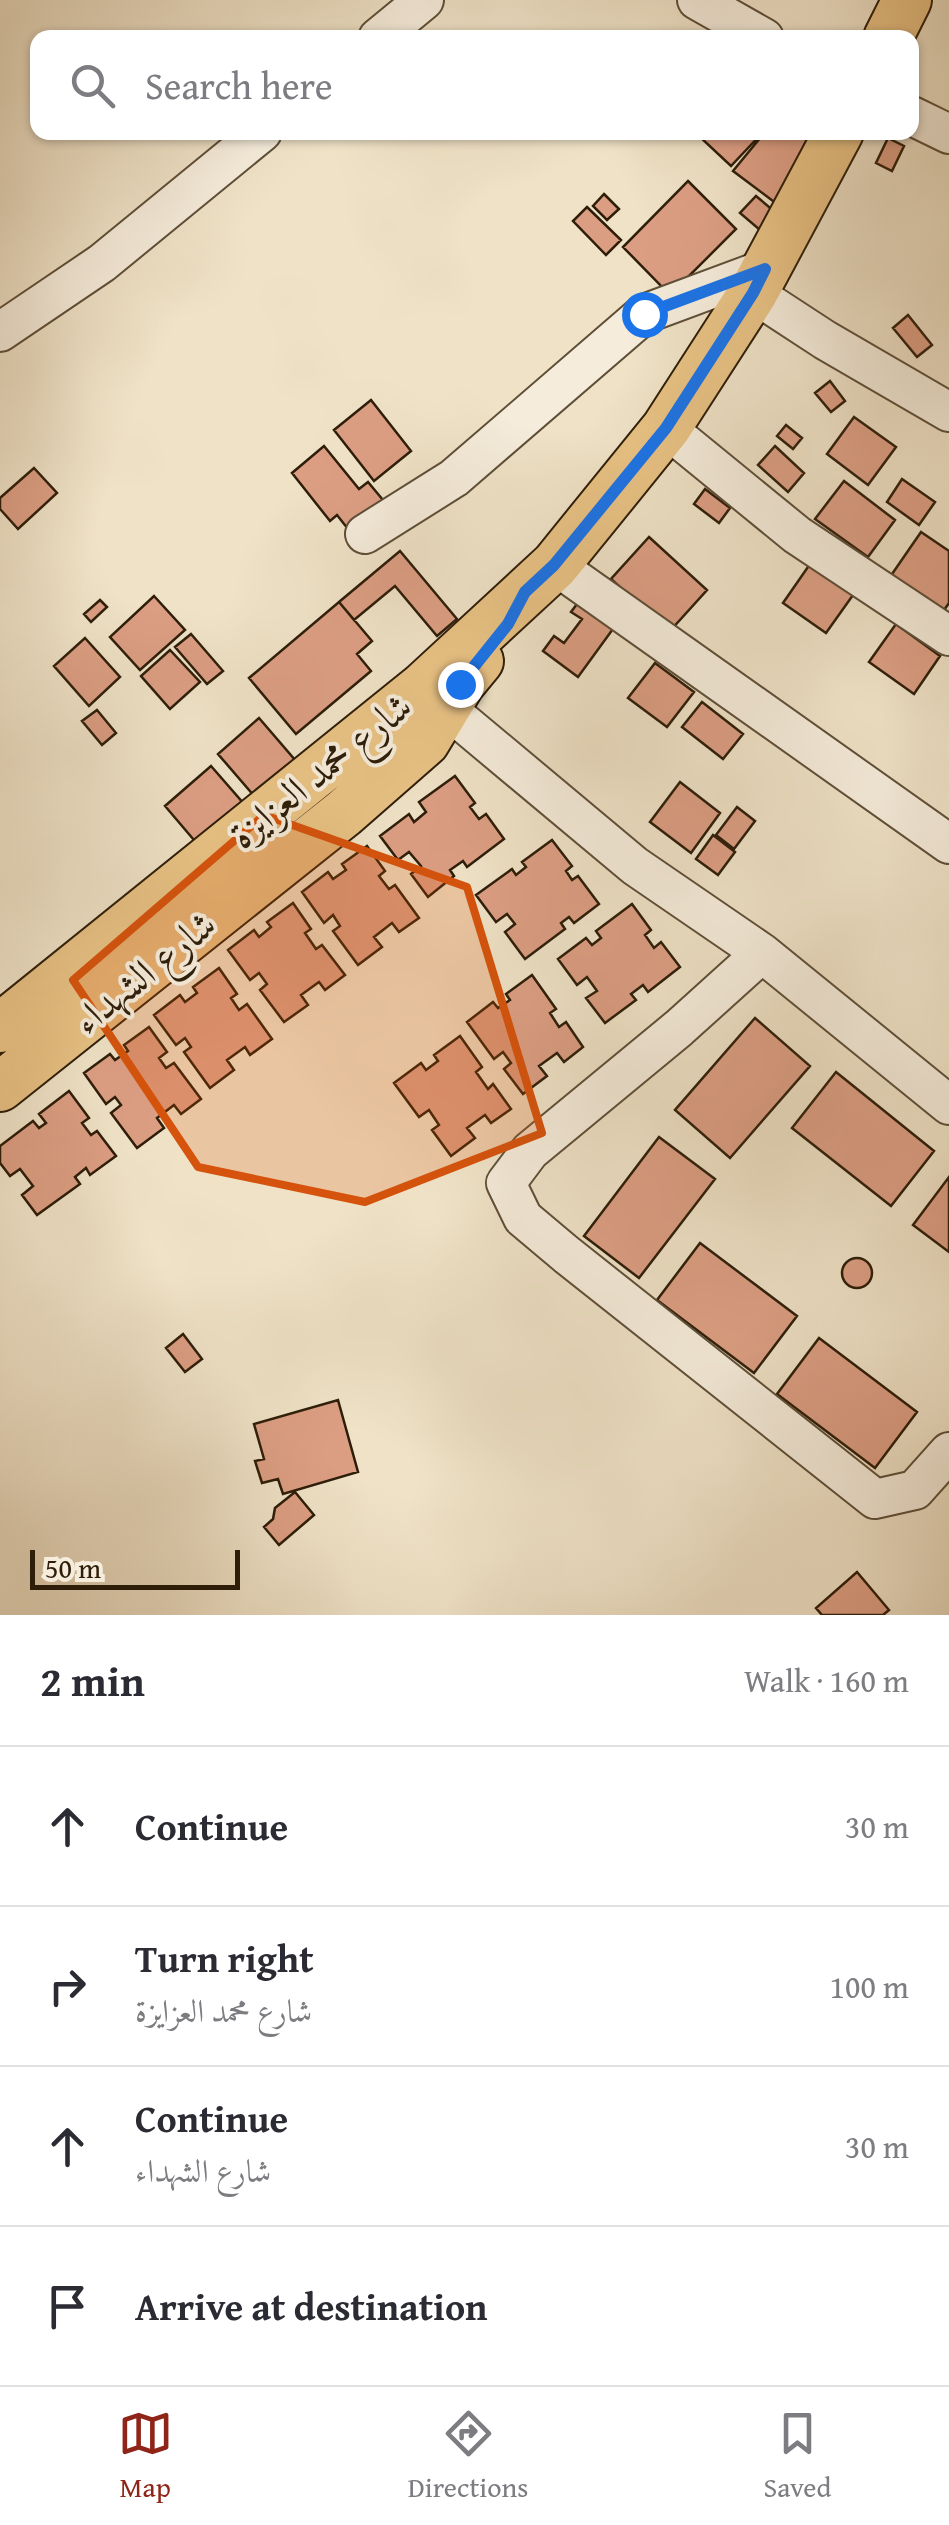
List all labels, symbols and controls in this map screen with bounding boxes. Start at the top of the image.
search box [30,30,919,140]
text: Search here [145,57,333,113]
icon: search [65,58,120,113]
route start [622,292,668,338]
route end [438,662,484,708]
street label: شارع محمد العزايزة [215,677,427,866]
street label: شارع الشهداء [59,895,232,1052]
scale bar [30,1545,240,1590]
text: 50 m [45,1547,101,1588]
text: 2 min [40,1650,145,1711]
text: Walk · 160 m [744,1657,909,1704]
text: Continue [135,1798,288,1854]
icon: ahead [40,1799,95,1854]
text: 30 m [845,1803,909,1850]
text: Turn right [135,1930,314,1986]
icon: right [40,1959,95,2014]
text: 100 m [830,1963,909,2010]
text: شارع محمد العزايزة [135,1987,312,2034]
text: Continue [135,2090,288,2146]
icon: ahead [40,2119,95,2174]
text: 30 m [845,2123,909,2170]
text: شارع الشهداء [135,2147,271,2194]
text: Arrive at destination [135,2278,488,2334]
icon: arrive [40,2279,95,2334]
tab: Map [118,2406,173,2507]
tab: Directions [408,2406,528,2507]
tab: Saved [764,2406,831,2507]

